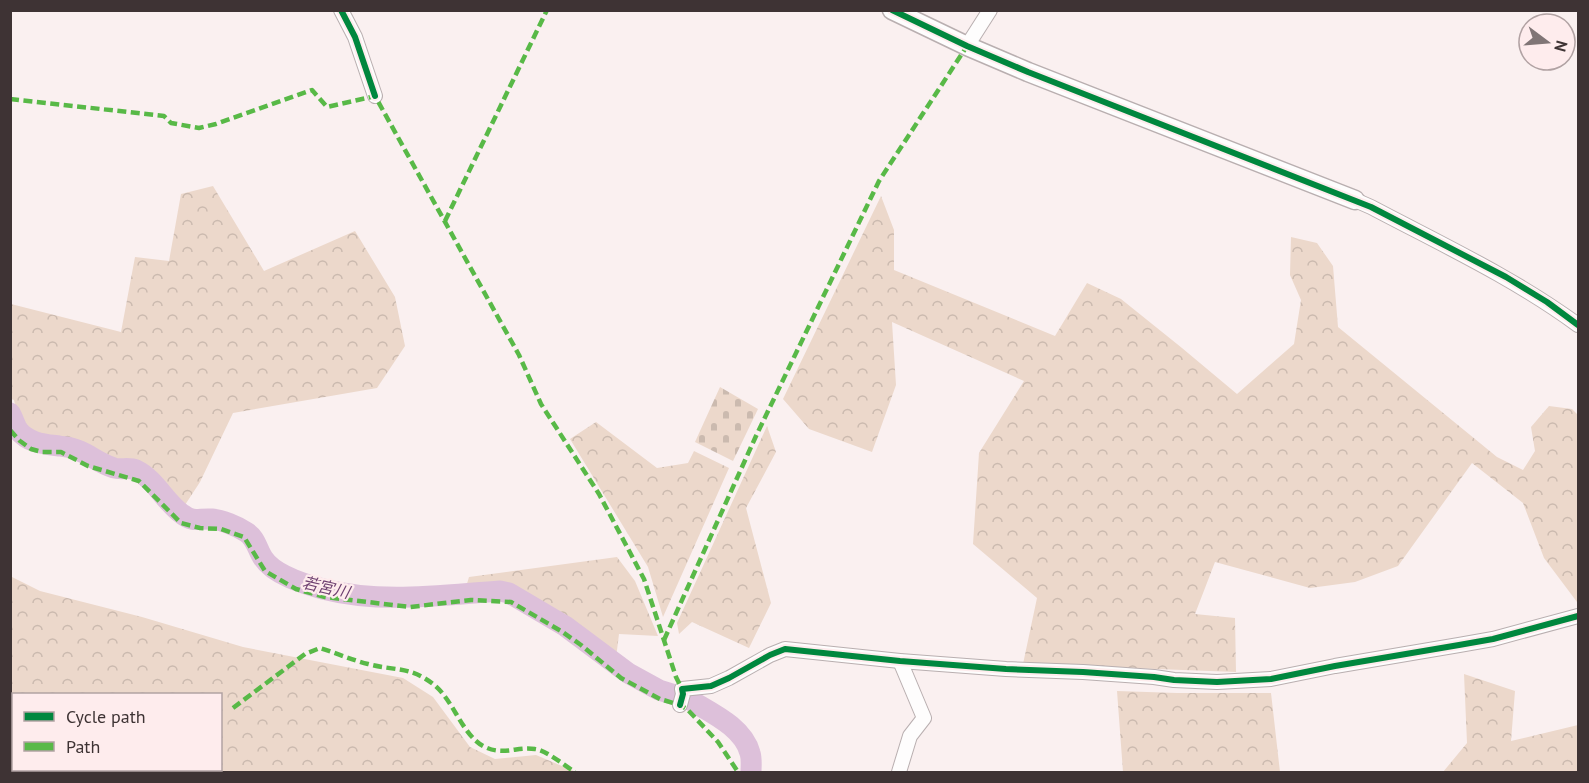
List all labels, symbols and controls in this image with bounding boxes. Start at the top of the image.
north arrow [1517,12,1577,72]
text: N [1550,38,1572,54]
water label: 若宮川 [300,572,354,603]
legend [12,693,222,771]
text: Cycle path [66,705,146,728]
text: Path [66,735,100,758]

